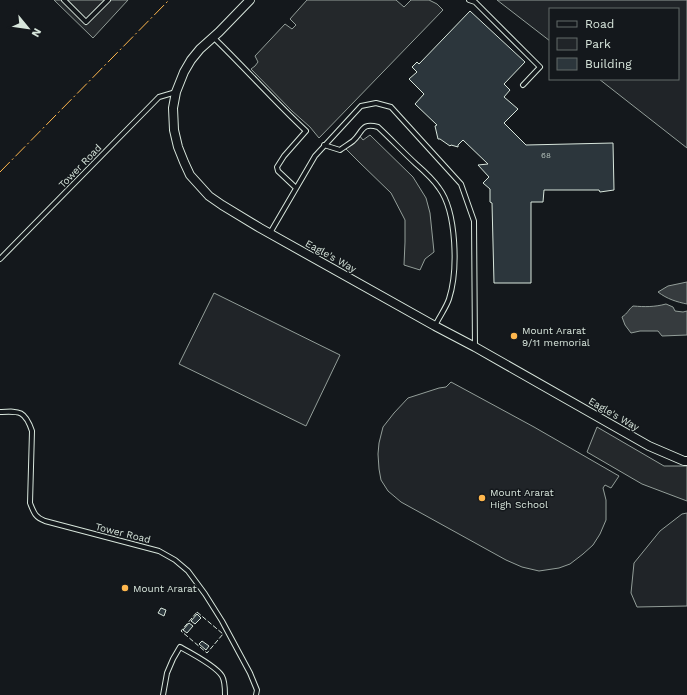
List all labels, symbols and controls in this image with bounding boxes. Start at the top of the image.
north arrow [8,8,48,48]
legend [549,8,679,80]
text: Road [585,17,614,31]
text: N [29,26,44,39]
text: Park [585,37,611,51]
text: Building [585,57,632,71]
street label: Tower Road [56,142,104,190]
house number: 68 [541,151,551,160]
street label: Eagle's Way [304,238,359,275]
place label: Mount Ararat 9/11 memorial [522,325,590,348]
marker: Mount Ararat 9/11 memorial [509,331,519,341]
street label: Eagle's Way [587,395,642,433]
place label: Mount Ararat High School [490,487,555,510]
marker: Mount Ararat High School [477,493,487,503]
street label: Tower Road [94,521,152,545]
marker: Mount Ararat [120,583,130,593]
place label: Mount Ararat [133,583,198,594]

